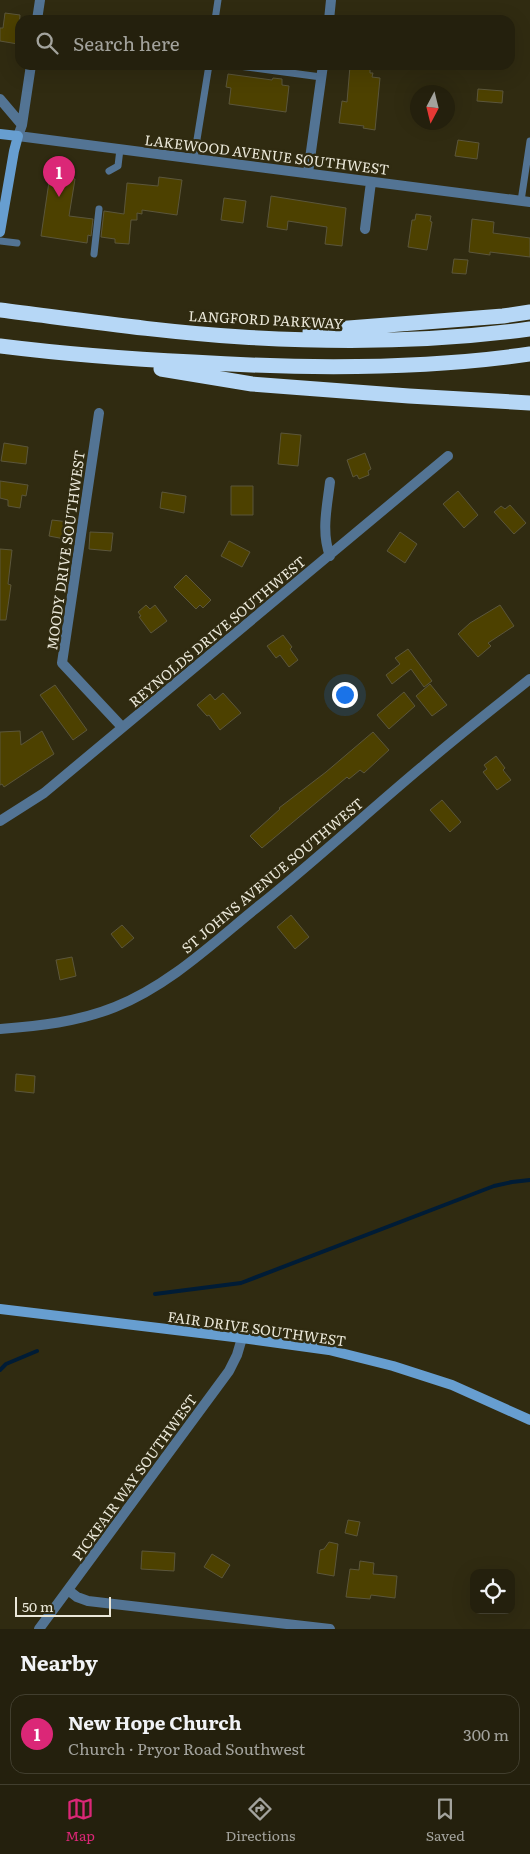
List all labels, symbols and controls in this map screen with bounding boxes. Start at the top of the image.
search box [15,15,515,70]
icon: search [33,29,61,57]
text: Search here [73,29,180,57]
north arrow [410,85,455,130]
street label: LAKEWOOD AVENUE SOUTHWEST [144,129,390,179]
pin: 1 [43,156,75,197]
street label: LANGFORD PARKWAY [188,305,344,333]
street label: MOODY DRIVE SOUTHWEST [41,449,89,651]
street label: REYNOLDS DRIVE SOUTHWEST [124,551,310,711]
your location [332,682,358,708]
street label: ST JOHNS AVENUE SOUTHWEST [177,793,367,957]
street label: FAIR DRIVE SOUTHWEST [166,1306,348,1350]
street label: PICKFAIR WAY SOUTHWEST [67,1390,201,1564]
map controls [470,1569,515,1614]
button: locate [470,1569,515,1614]
scale bar [15,1594,111,1617]
text: 50 m [22,1596,54,1616]
text: Nearby [20,1646,98,1677]
text: New Hope Church [68,1708,242,1736]
text: 1 [34,1722,40,1746]
text: 300 m [463,1722,509,1746]
text: Church · Pryor Road Southwest [68,1736,305,1760]
tab: Map [65,1795,95,1845]
tab: Directions [225,1795,295,1845]
tab: Saved [426,1795,465,1845]

